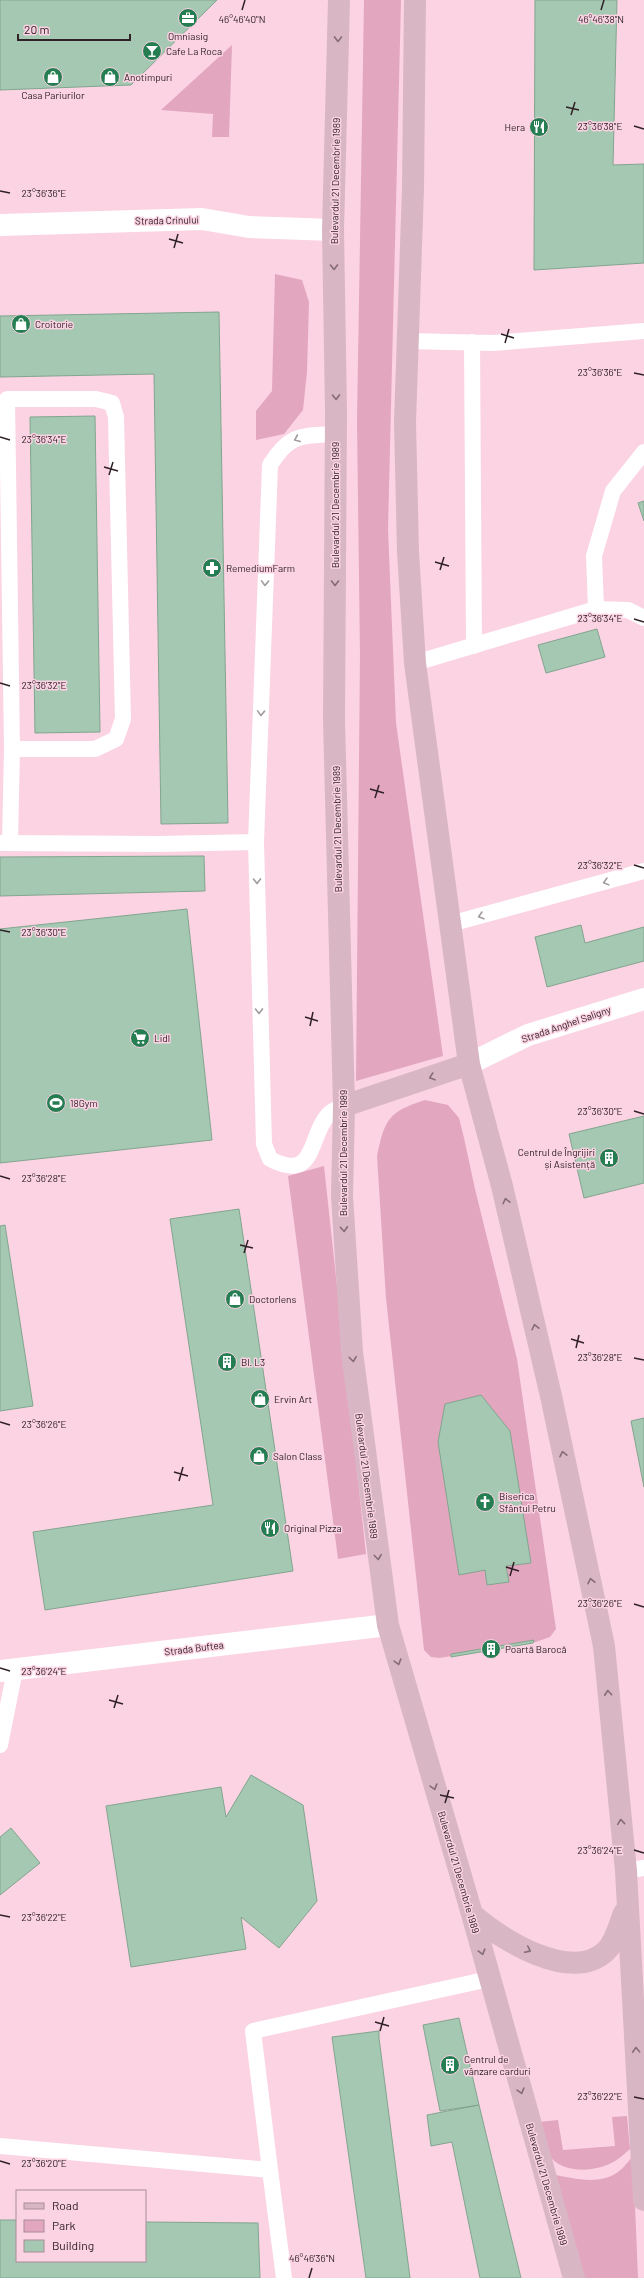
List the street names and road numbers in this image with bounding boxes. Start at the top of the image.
street label: Bulevardul 21 Decembrie 1989 [328,118,342,244]
street label: Strada Crinului [135,213,199,227]
street label: Bulevardul 21 Decembrie 1989 [329,442,341,568]
street label: Bulevardul 21 Decembrie 1989 [330,766,344,892]
street label: Strada Anghel Saligny [520,1003,613,1045]
street label: Bulevardul 21 Decembrie 1989 [337,1090,349,1216]
street label: Bulevardul 21 Decembrie 1989 [353,1412,381,1540]
street label: Strada Buftea [164,1638,224,1658]
street label: Bulevardul 21 Decembrie 1989 [436,1810,482,1934]
street label: Bulevardul 21 Decembrie 1989 [524,2122,570,2246]

